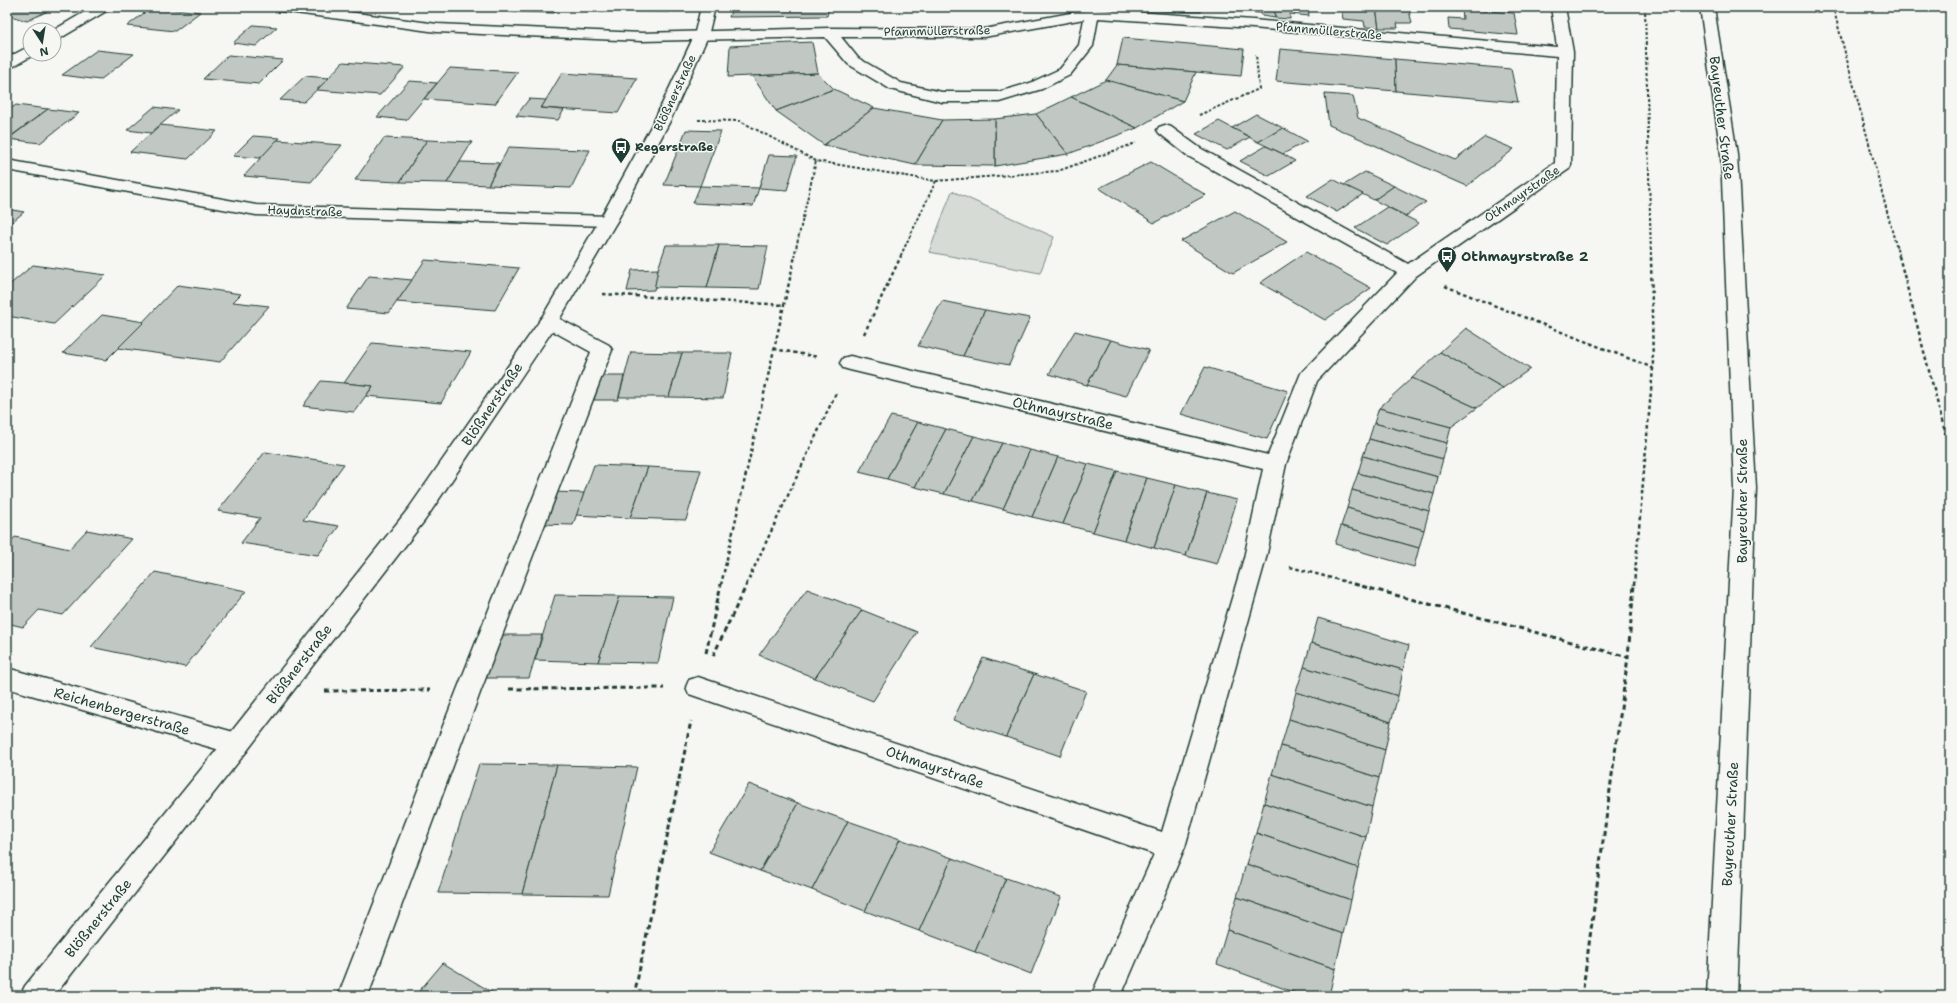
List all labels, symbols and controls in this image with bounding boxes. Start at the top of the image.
street label: Pfannmüllerstraße [1275,18,1383,44]
north arrow [22,22,62,62]
street label: Pfannmüllerstraße [883,22,991,40]
text: N [38,43,50,60]
street label: Blößnerstraße [650,52,700,134]
street label: Bayreuther Straße [1705,55,1739,181]
bus stop icon: Regerstraße [610,136,632,164]
place label: Regerstraße [635,139,714,155]
street label: Othmayrstraße [1481,162,1563,226]
street label: Haydnstraße [267,202,343,220]
bus stop icon: Othmayrstraße 2 [1436,245,1458,273]
place label: Othmayrstraße 2 [1461,247,1589,265]
street label: Blößnerstraße [457,359,527,449]
street label: Othmayrstraße [1011,393,1115,433]
street label: Bayreuther Straße [1733,439,1751,563]
street label: Blößnerstraße [262,620,336,708]
street label: Reichenbergerstraße [52,683,192,739]
street label: Othmayrstraße [883,742,987,792]
street label: Bayreuther Straße [1718,761,1742,887]
street label: Blößnerstraße [61,875,136,961]

